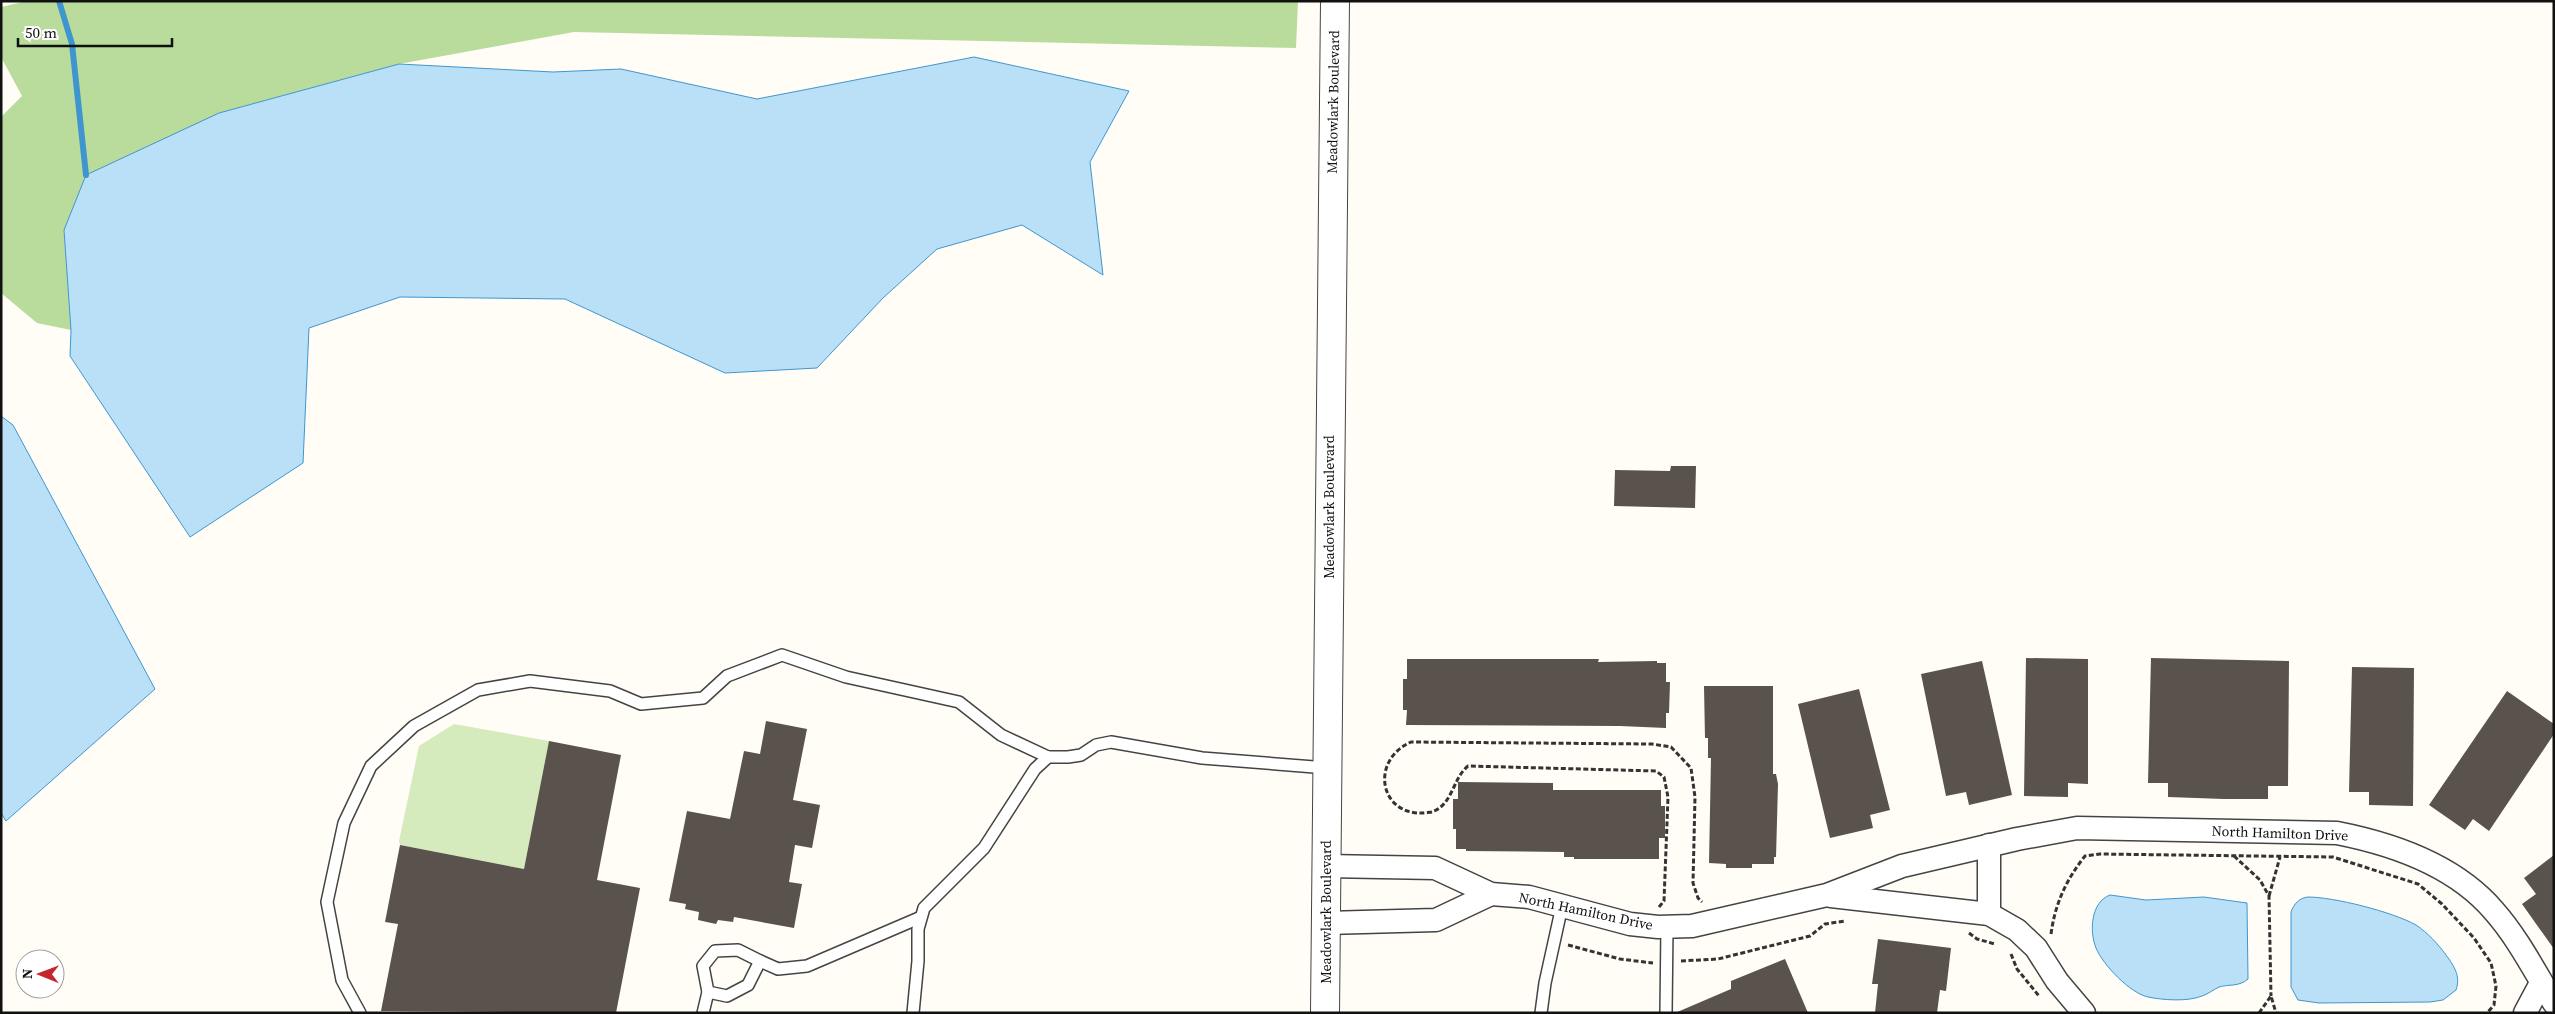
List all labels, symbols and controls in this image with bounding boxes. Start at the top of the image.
scale bar [18,15,171,47]
text: 50 m [25,22,57,43]
street label: Meadowlark Boulevard [1322,30,1344,174]
street label: Meadowlark Boulevard [1319,435,1339,579]
street label: North Hamilton Drive [2211,821,2349,845]
street label: Meadowlark Boulevard [1316,840,1336,984]
street label: North Hamilton Drive [1517,887,1655,935]
north arrow [15,949,65,999]
text: N [17,968,37,979]

